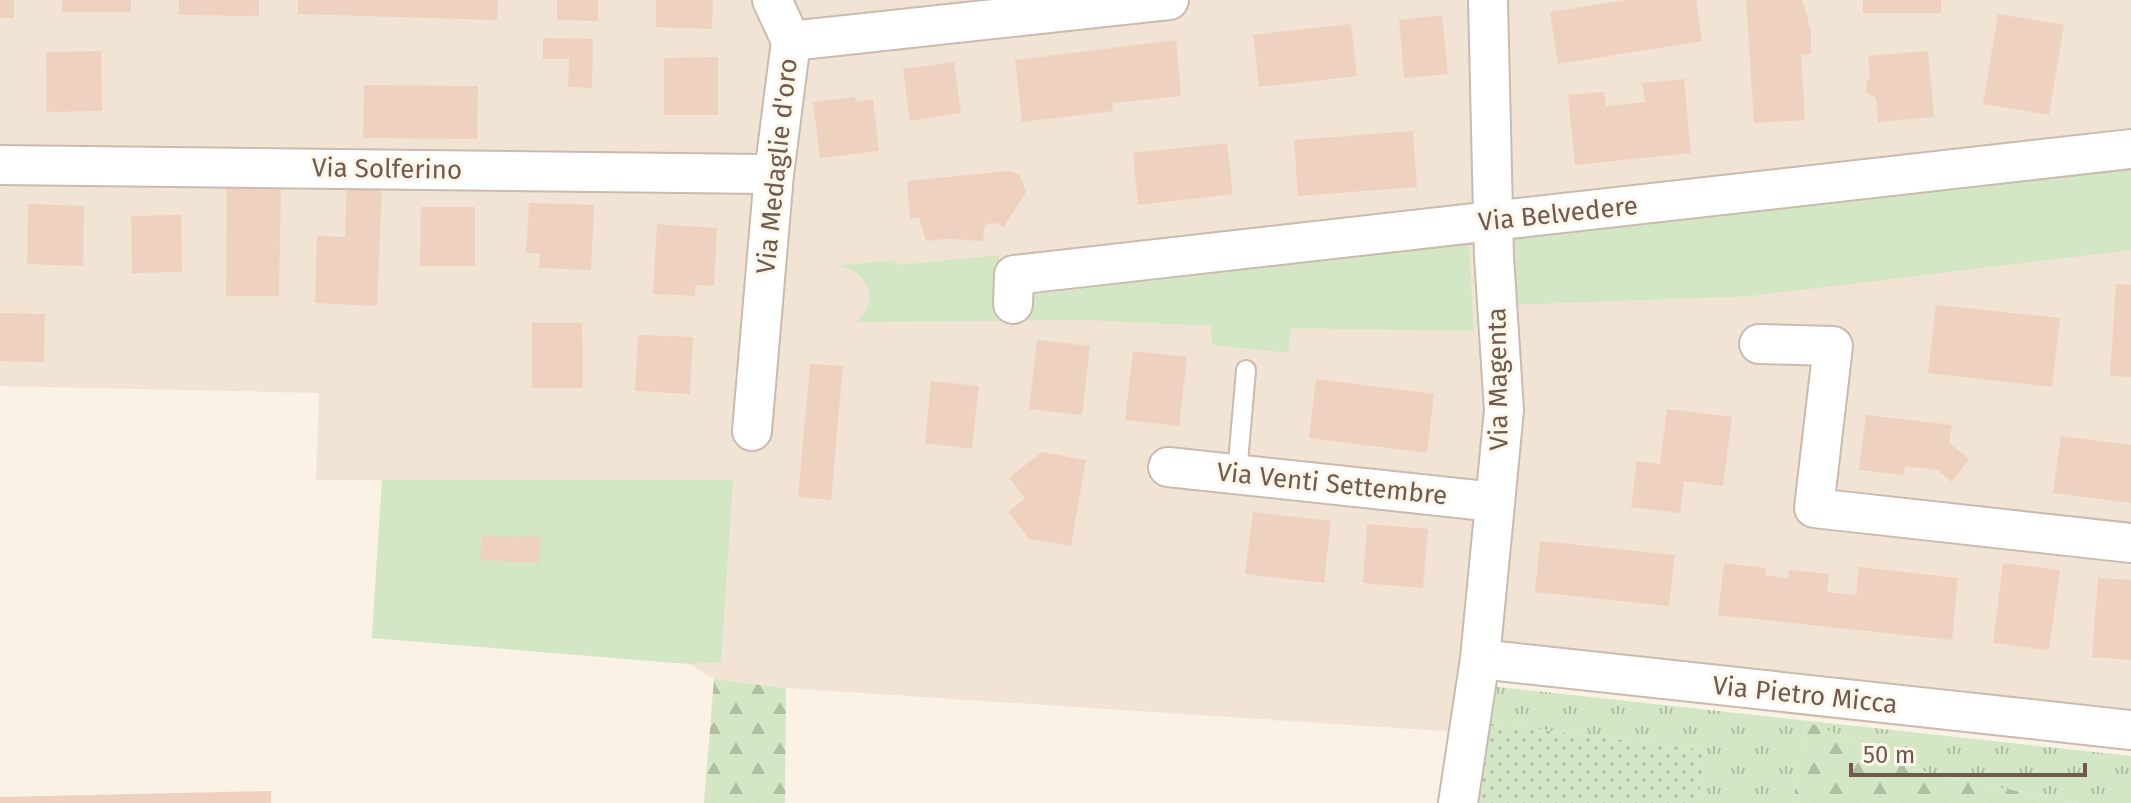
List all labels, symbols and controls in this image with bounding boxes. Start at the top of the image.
street label: Via Medaglie d'oro [750,57,804,275]
street label: Via Solferino [312,152,462,186]
street label: Via Belvedere [1477,190,1639,238]
street label: Via Magenta [1481,307,1515,451]
street label: Via Venti Settembre [1215,456,1449,512]
street label: Via Pietro Micca [1711,670,1899,720]
scale bar [1851,727,2085,777]
text: 50 m [1863,741,1915,769]

